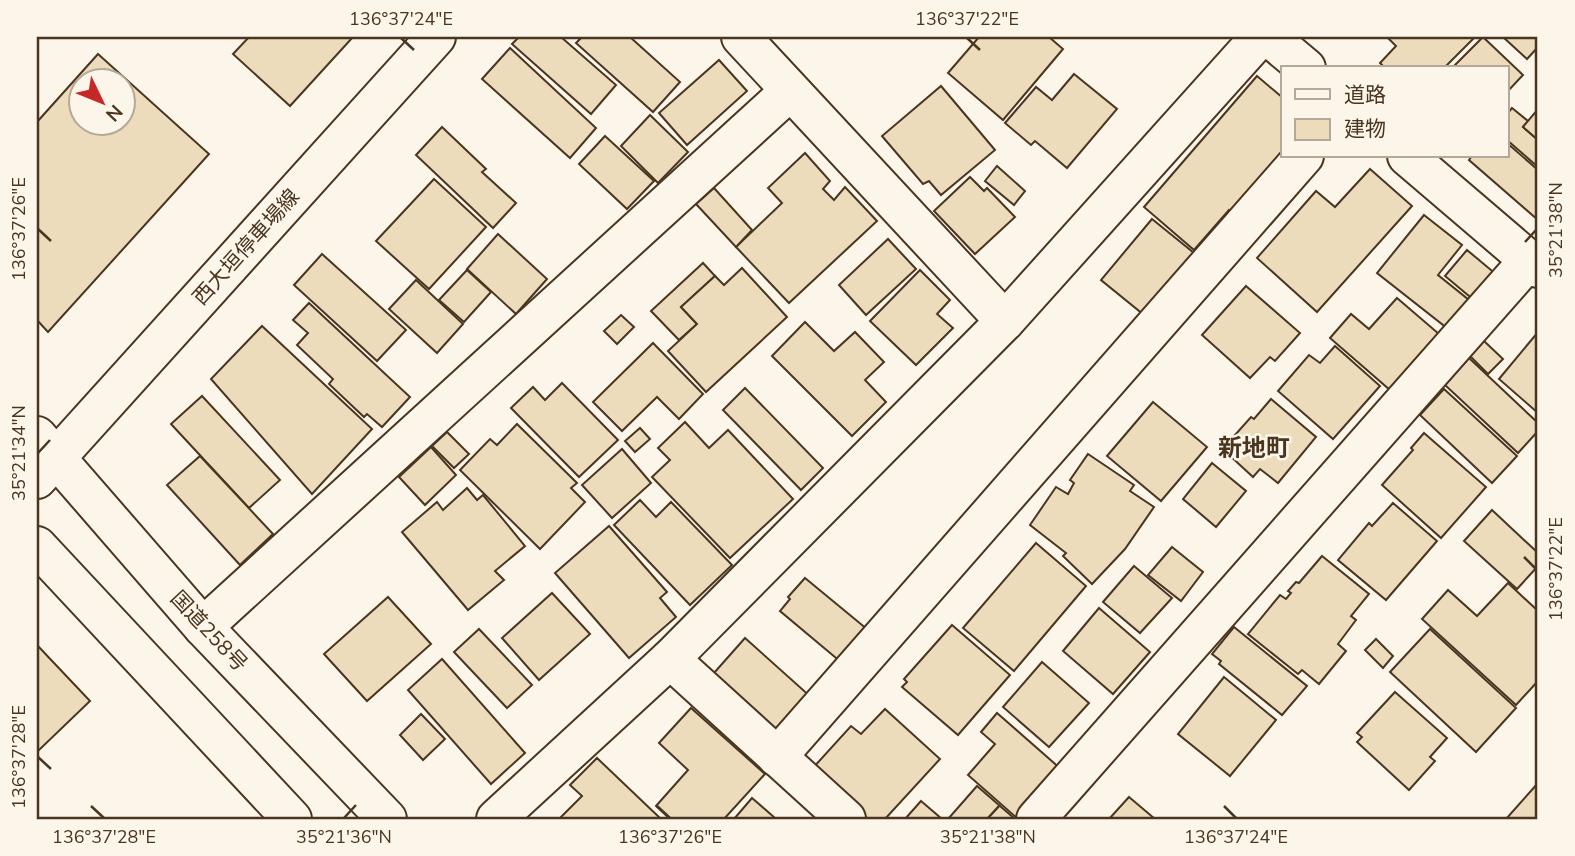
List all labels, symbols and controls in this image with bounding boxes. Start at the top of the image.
text: 136°37'24"E [349,7,453,31]
text: 136°37'22"E [915,7,1019,31]
north arrow [66,66,136,136]
legend [1281,66,1508,158]
text: 道路 [1344,81,1386,109]
text: N [99,99,128,127]
text: 建物 [1344,115,1386,143]
text: 136°37'26"E [7,177,31,281]
text: 35°21'38"N [1544,182,1568,278]
street label: 西大垣停車場線 [186,183,306,311]
text: 35°21'34"N [7,405,31,501]
district label: 新地町 [1218,432,1290,464]
text: 136°37'22"E [1544,517,1568,621]
street label: 国道258号 [164,585,254,677]
text: 136°37'28"E [7,705,31,809]
text: 136°37'28"E [52,825,156,849]
text: 35°21'36"N [296,825,392,849]
text: 136°37'26"E [618,825,722,849]
text: 35°21'38"N [940,825,1036,849]
text: 136°37'24"E [1184,825,1288,849]

